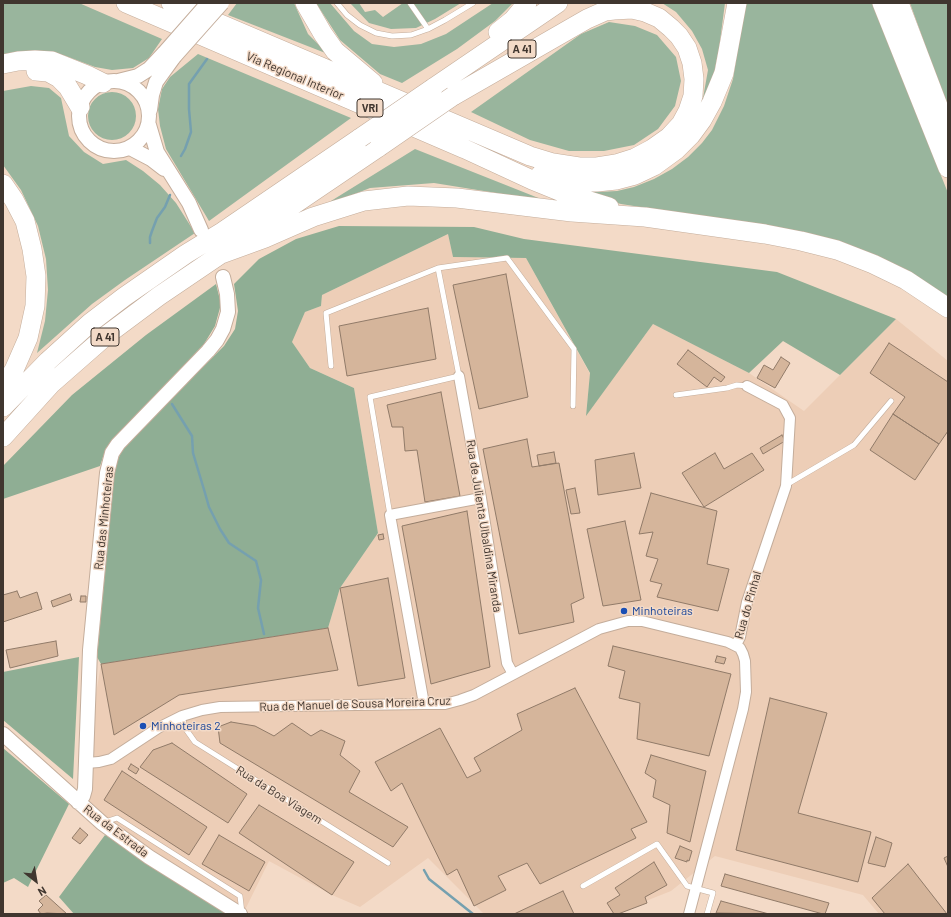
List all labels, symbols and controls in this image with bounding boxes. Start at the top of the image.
road number: A 41 [508,40,536,58]
street label: Via Regional Interior [244,49,346,103]
road number: VRI [357,99,383,117]
road number: A 41 [91,328,119,346]
street label: Rua de Julienta Ulbaldina Miranda [463,439,505,613]
street label: Rua das Minhoteiras [91,466,117,570]
street label: Rua do Pinhal [731,569,765,641]
place label: Minhoteiras [632,604,693,618]
marker: Minhoteiras [619,606,629,616]
street label: Rua de Manuel de Sousa Moreira Cruz [259,693,451,715]
place label: Minhoteiras 2 [151,719,221,733]
marker: Minhoteiras 2 [138,721,148,731]
street label: Rua da Boa Viagem [233,763,325,827]
street label: Rua da Estrada [81,802,151,860]
north arrow [16,861,56,901]
text: N [36,884,49,899]

